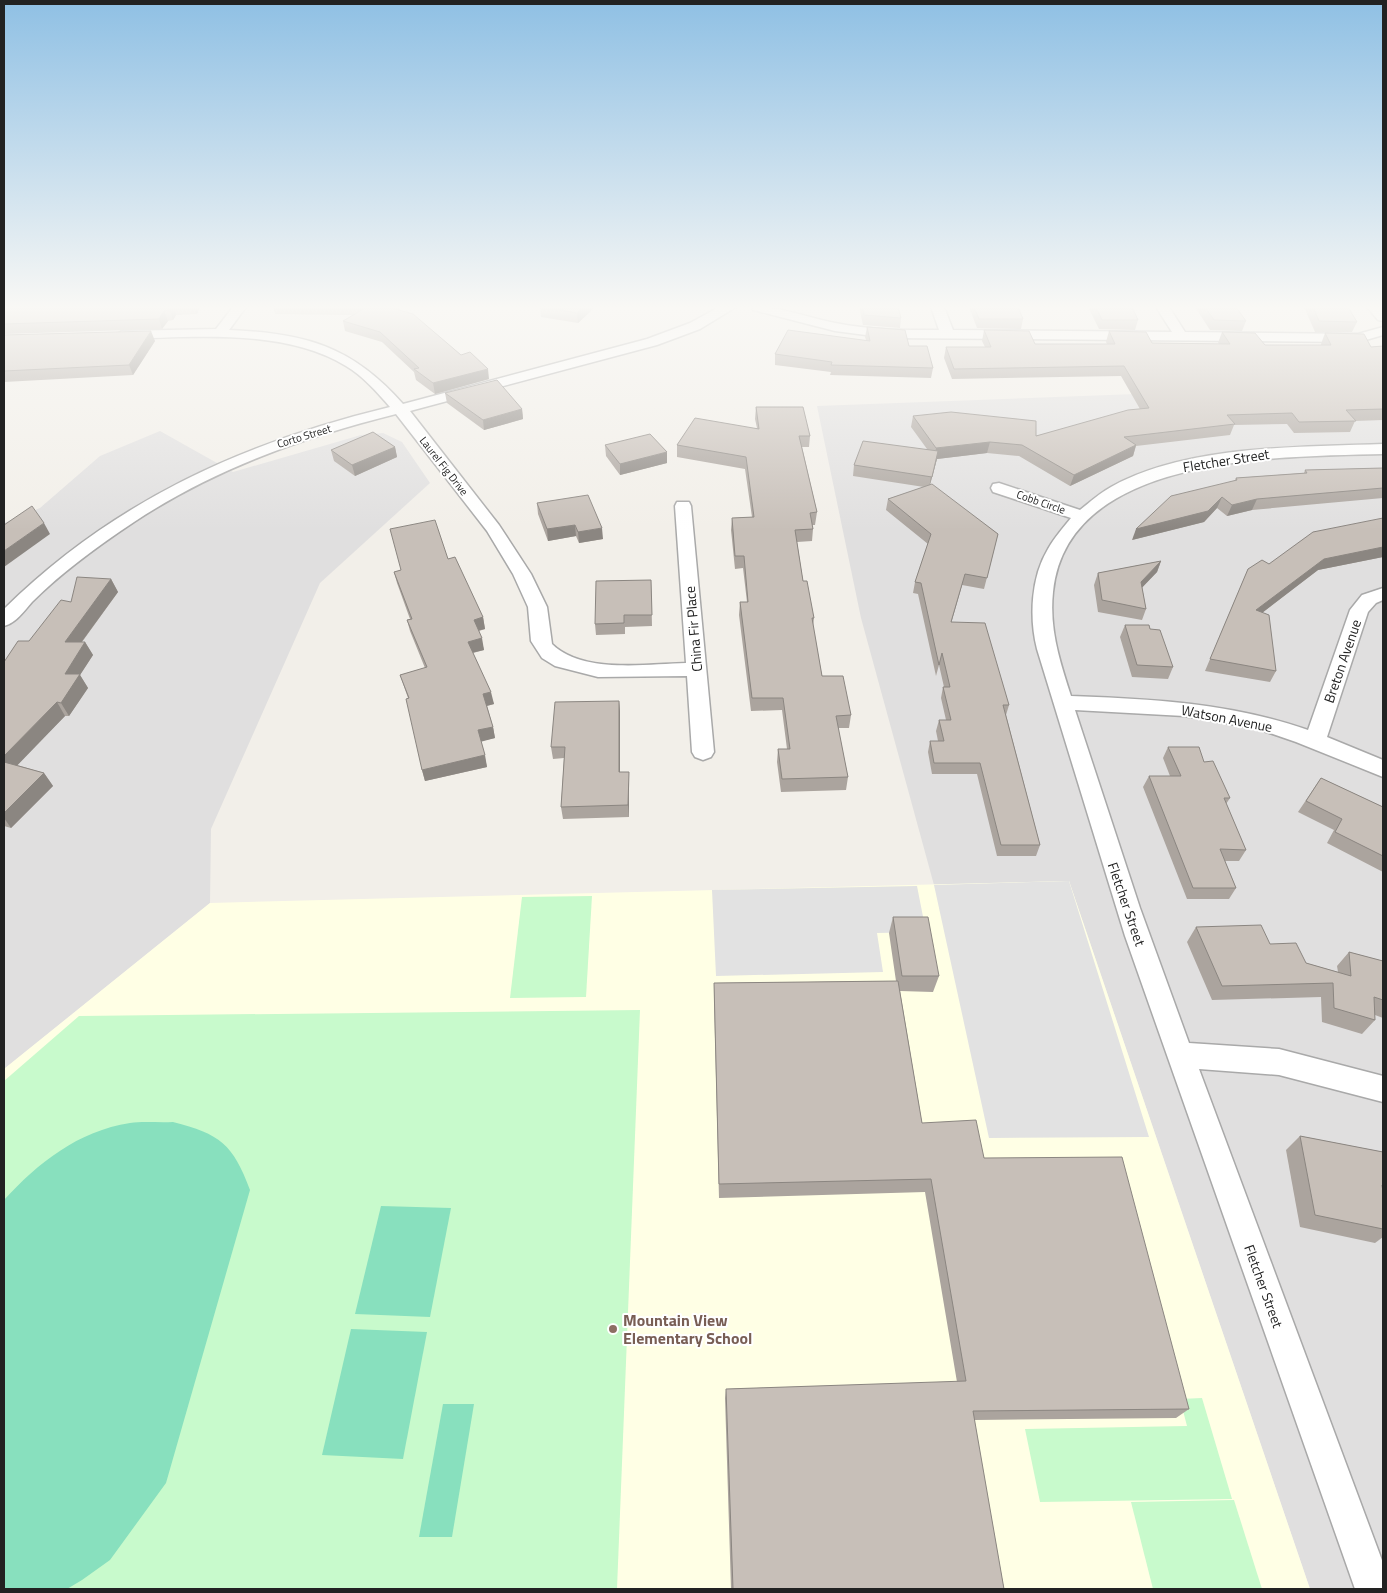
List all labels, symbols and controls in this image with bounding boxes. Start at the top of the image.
street label: Corto Street [275,420,333,452]
street label: Laurel Fig Drive [416,433,472,499]
street label: Fletcher Street [1181,443,1271,477]
street label: Cobb Circle [1014,486,1068,518]
street label: China Fir Place [679,585,707,673]
street label: Breton Avenue [1318,616,1366,706]
street label: Watson Avenue [1180,699,1274,737]
street label: Fletcher Street [1103,859,1151,949]
street label: Fletcher Street [1239,1241,1289,1331]
place label: Mountain View Elementary School [623,1308,752,1350]
marker: Mountain View Elementary School [607,1323,619,1335]

